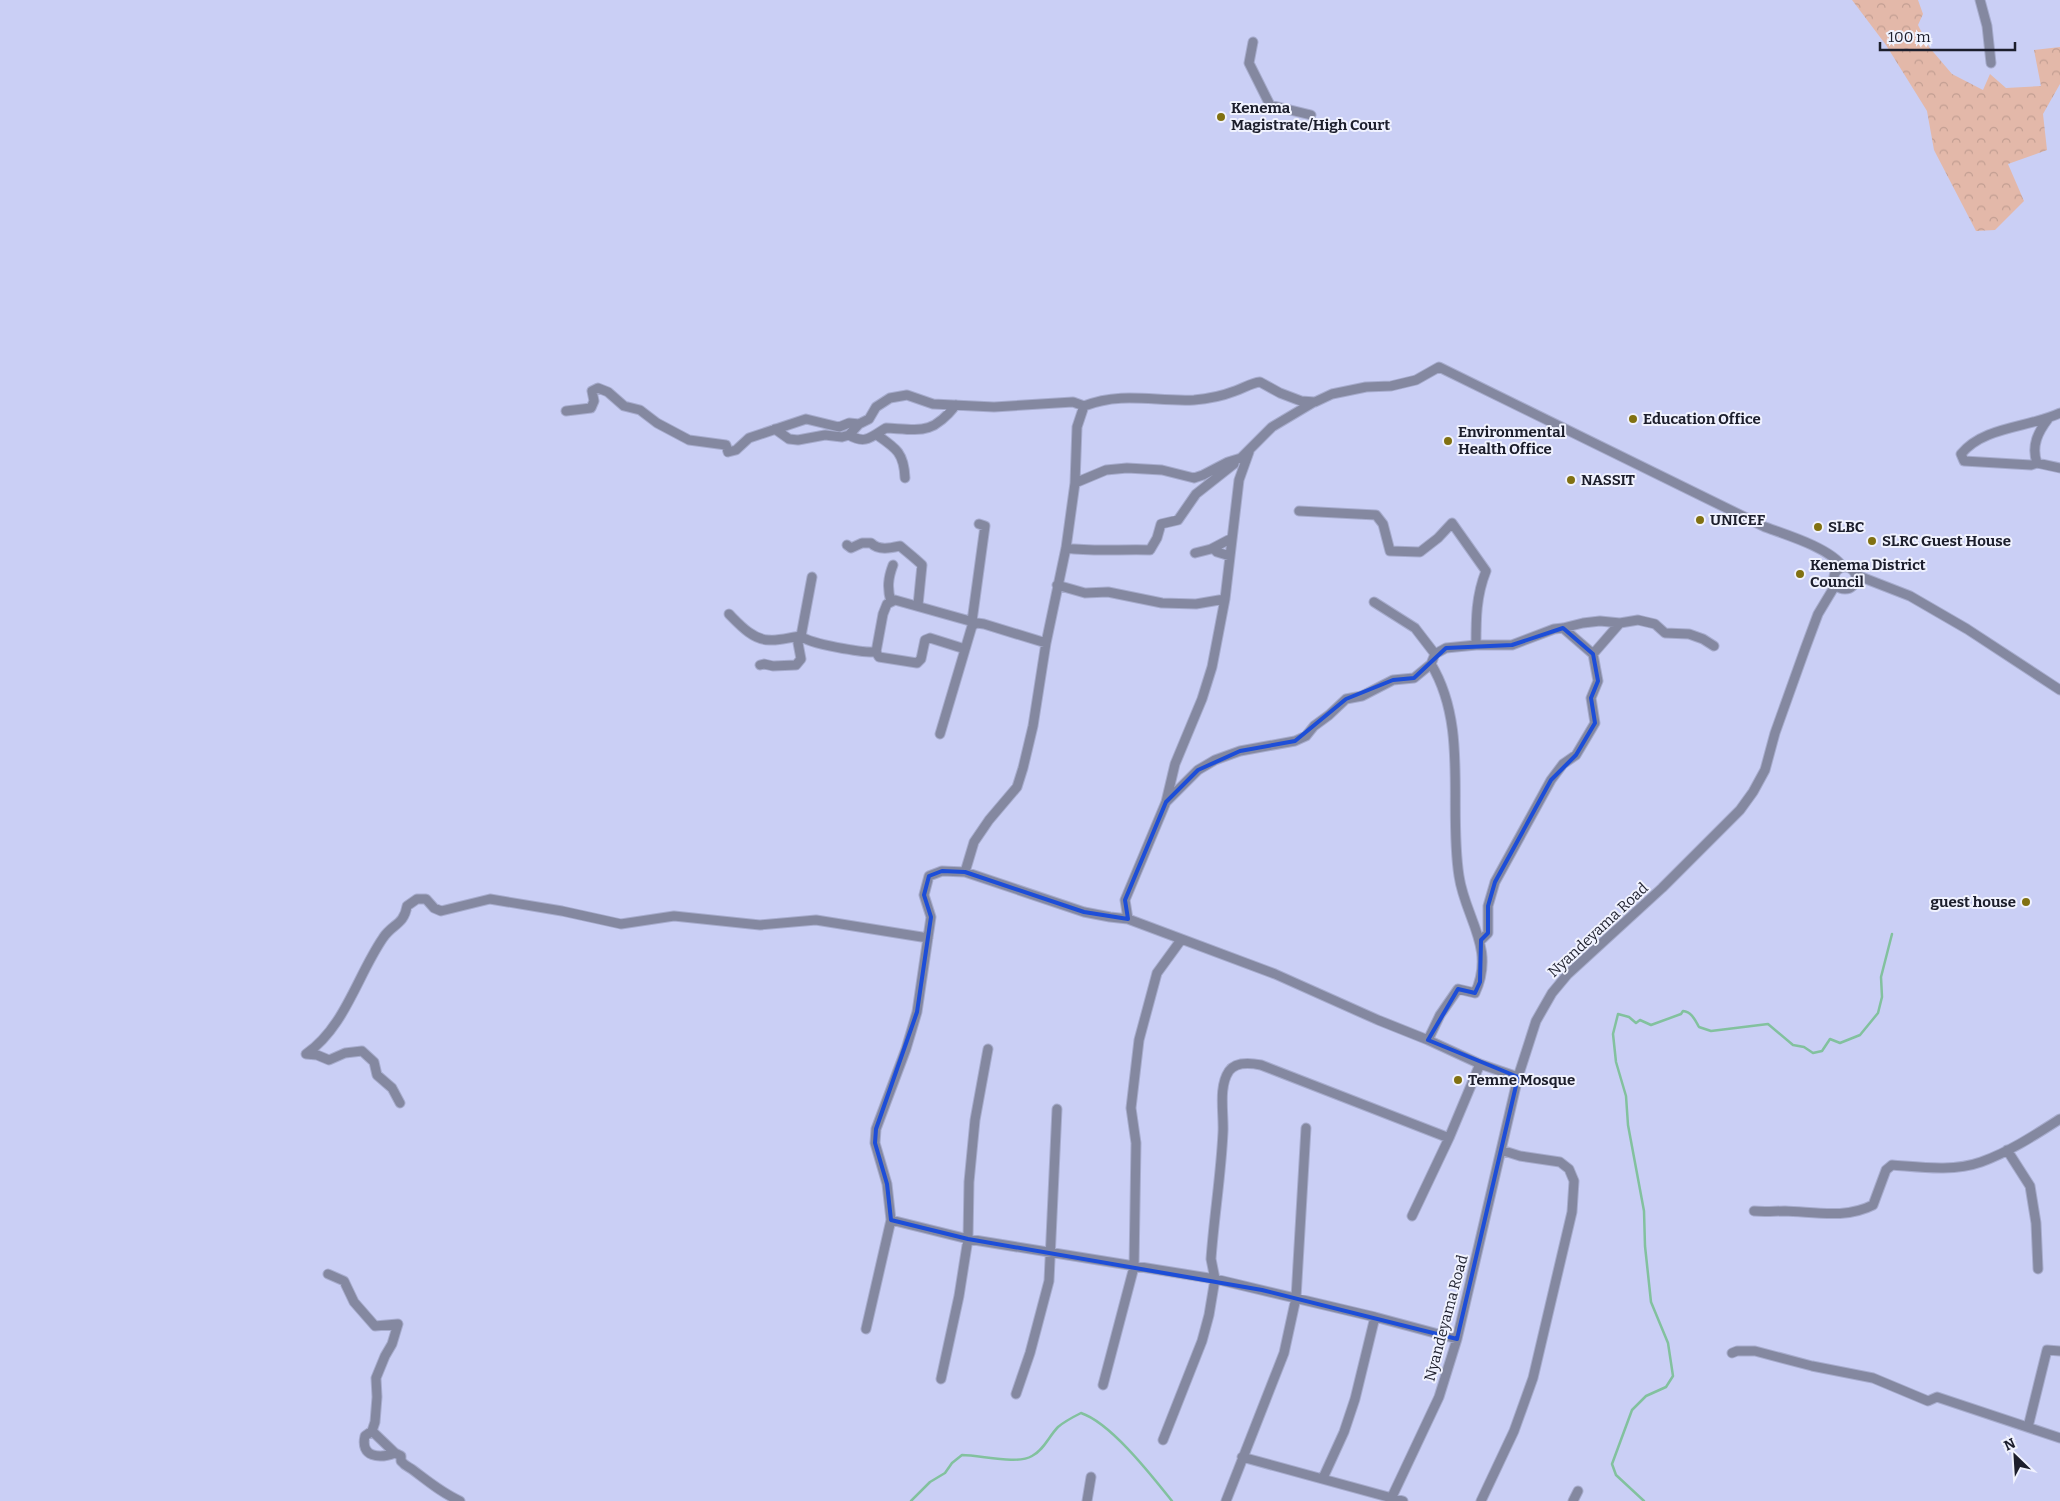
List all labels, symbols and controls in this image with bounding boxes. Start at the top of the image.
scale bar [1880,20,2015,52]
text: 100 m [1888,28,1931,46]
place label: Kenema Magistrate/High Court [1231,99,1390,134]
marker: Kenema Magistrate/High Court [1215,111,1227,123]
place label: Education Office [1643,410,1761,428]
marker: Education Office [1627,413,1639,425]
place label: Environmental Health Office [1458,423,1566,458]
marker: Environmental Health Office [1442,435,1454,447]
place label: NASSIT [1581,471,1635,489]
marker: NASSIT [1565,474,1577,486]
place label: UNICEF [1710,511,1766,529]
marker: UNICEF [1694,514,1706,526]
place label: SLBC [1828,518,1864,536]
marker: SLBC [1812,521,1824,533]
place label: SLRC Guest House [1882,532,2011,550]
marker: SLRC Guest House [1866,535,1878,547]
place label: Kenema District Council [1810,556,1926,591]
marker: Kenema District Council [1794,568,1806,580]
street label: Nyandeyama Road [1544,879,1652,981]
place label: guest house [1930,893,2016,911]
marker: guest house [2020,896,2032,908]
place label: Temne Mosque [1468,1071,1575,1089]
marker: Temne Mosque [1452,1074,1464,1086]
street label: Nyandeyama Road [1420,1253,1472,1383]
north arrow [1990,1431,2040,1481]
text: N [2001,1435,2018,1455]

